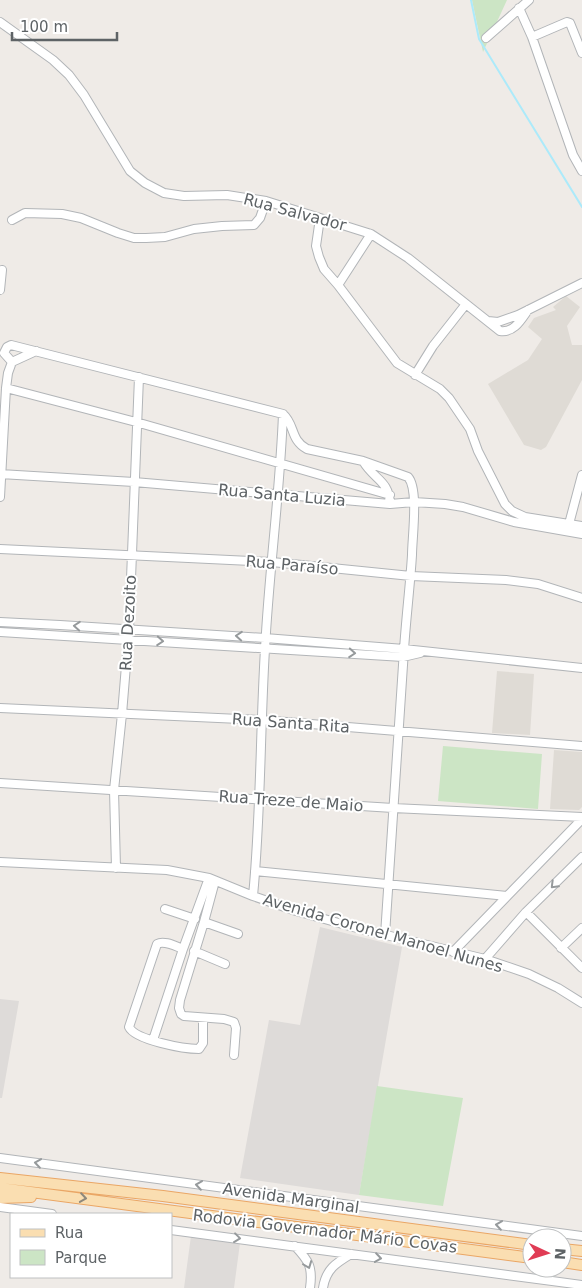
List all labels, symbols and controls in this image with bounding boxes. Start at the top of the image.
scale bar [12,10,118,42]
text: 100 m [20,18,68,36]
street label: Rua Salvador [242,189,349,235]
street label: Rua Santa Luzia [217,480,347,510]
street label: Rua Paraíso [245,551,339,579]
street label: Rua Dezoito [116,574,140,672]
one-way arrow [73,620,81,631]
one-way arrow [235,631,243,642]
one-way arrow [156,635,164,646]
one-way arrow [349,648,357,659]
street label: Rua Santa Rita [231,709,351,737]
street label: Rua Treze de Maio [218,786,364,816]
one-way arrow [551,879,560,888]
street label: Avenida Coronel Manoel Nunes [261,890,505,976]
one-way arrow [34,1158,42,1169]
street label: Avenida Marginal [221,1179,361,1217]
one-way arrow [195,1180,203,1191]
one-way arrow [79,1193,87,1203]
street label: Rodovia Governador Mário Covas [192,1205,458,1257]
legend [10,1213,172,1278]
one-way arrow [495,1220,503,1231]
text: Rua [55,1224,83,1242]
north arrow [522,1228,572,1278]
one-way arrow [233,1232,241,1243]
text: N [552,1248,568,1260]
text: Parque [55,1249,107,1267]
one-way arrow [374,1252,383,1262]
one-way arrow [302,1260,312,1269]

